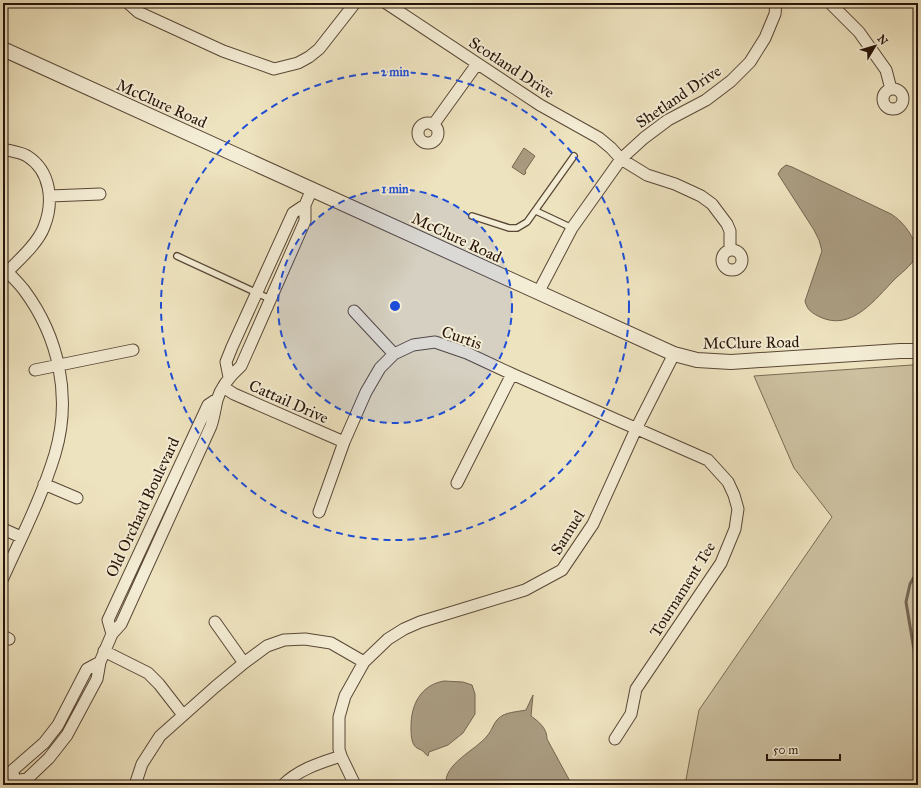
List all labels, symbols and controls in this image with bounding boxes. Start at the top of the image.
north arrow [855,26,895,66]
text: N [874,32,891,48]
street label: Scotland Drive [465,33,558,102]
street label: Shetland Drive [632,61,725,132]
text: 2 min [381,65,410,79]
street label: McClure Road [114,75,210,132]
text: 1 min [381,182,409,196]
street label: McClure Road [409,208,505,267]
centre of rings [388,299,402,313]
street label: Curtis [439,322,485,353]
street label: McClure Road [702,332,800,353]
street label: Cattail Drive [246,376,332,428]
street label: Old Orchard Boulevard [102,434,183,580]
street label: Samuel [546,506,589,558]
street label: Tournament Tee [646,538,719,640]
scale bar [767,736,840,762]
text: 50 m [773,743,798,757]

